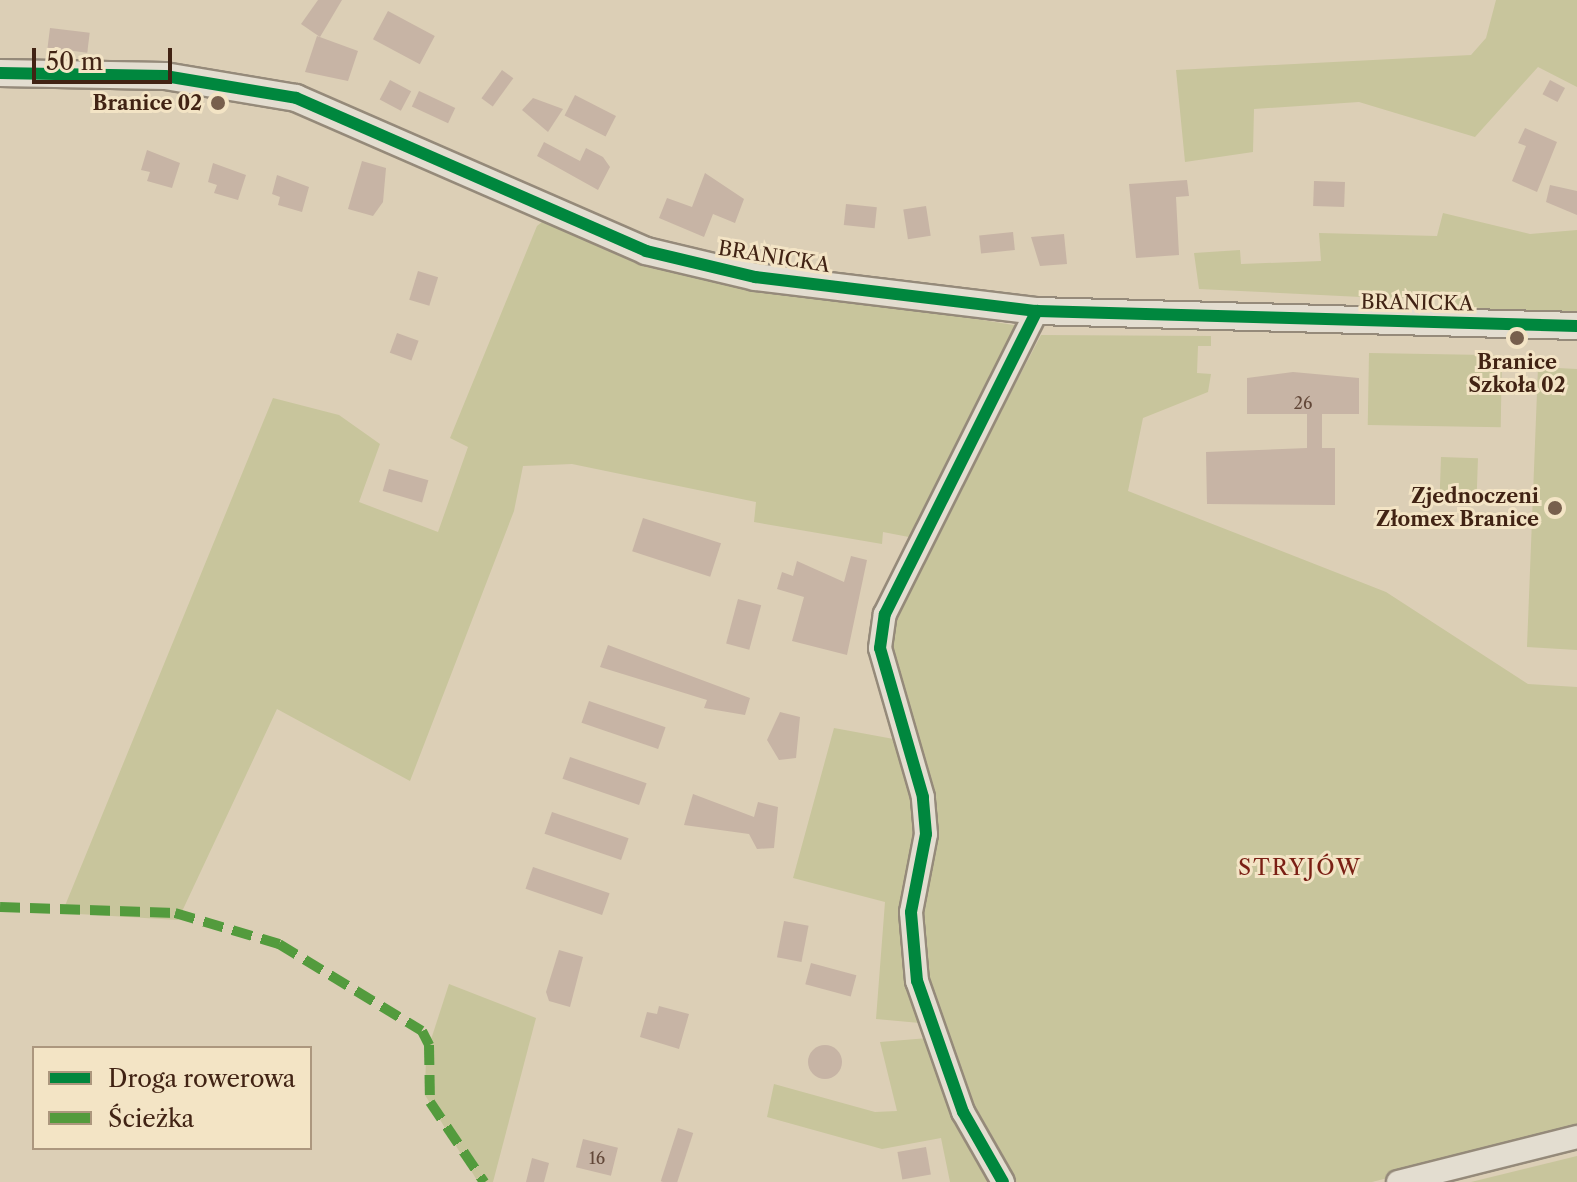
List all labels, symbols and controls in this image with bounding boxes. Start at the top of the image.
scale bar [36,32,176,82]
text: 50 m [46,47,103,76]
place label: Branice 02 [93,91,202,115]
marker: Branice 02 [209,94,227,112]
street label: BRANICKA [716,236,832,278]
street label: BRANICKA [1360,290,1474,316]
marker: Branice Szkoła 02 [1508,329,1526,347]
place label: Branice Szkoła 02 [1468,350,1566,397]
house number: 26 [1294,393,1312,413]
place label: Zjednoczeni Złomex Branice [1376,484,1539,531]
marker: Zjednoczeni Złomex Branice [1546,499,1564,517]
district label: STRYJÓW [1238,855,1362,881]
legend [32,1046,312,1150]
text: Droga rowerowa [108,1064,296,1093]
text: Ścieżka [108,1104,194,1133]
house number: 16 [589,1148,605,1168]

